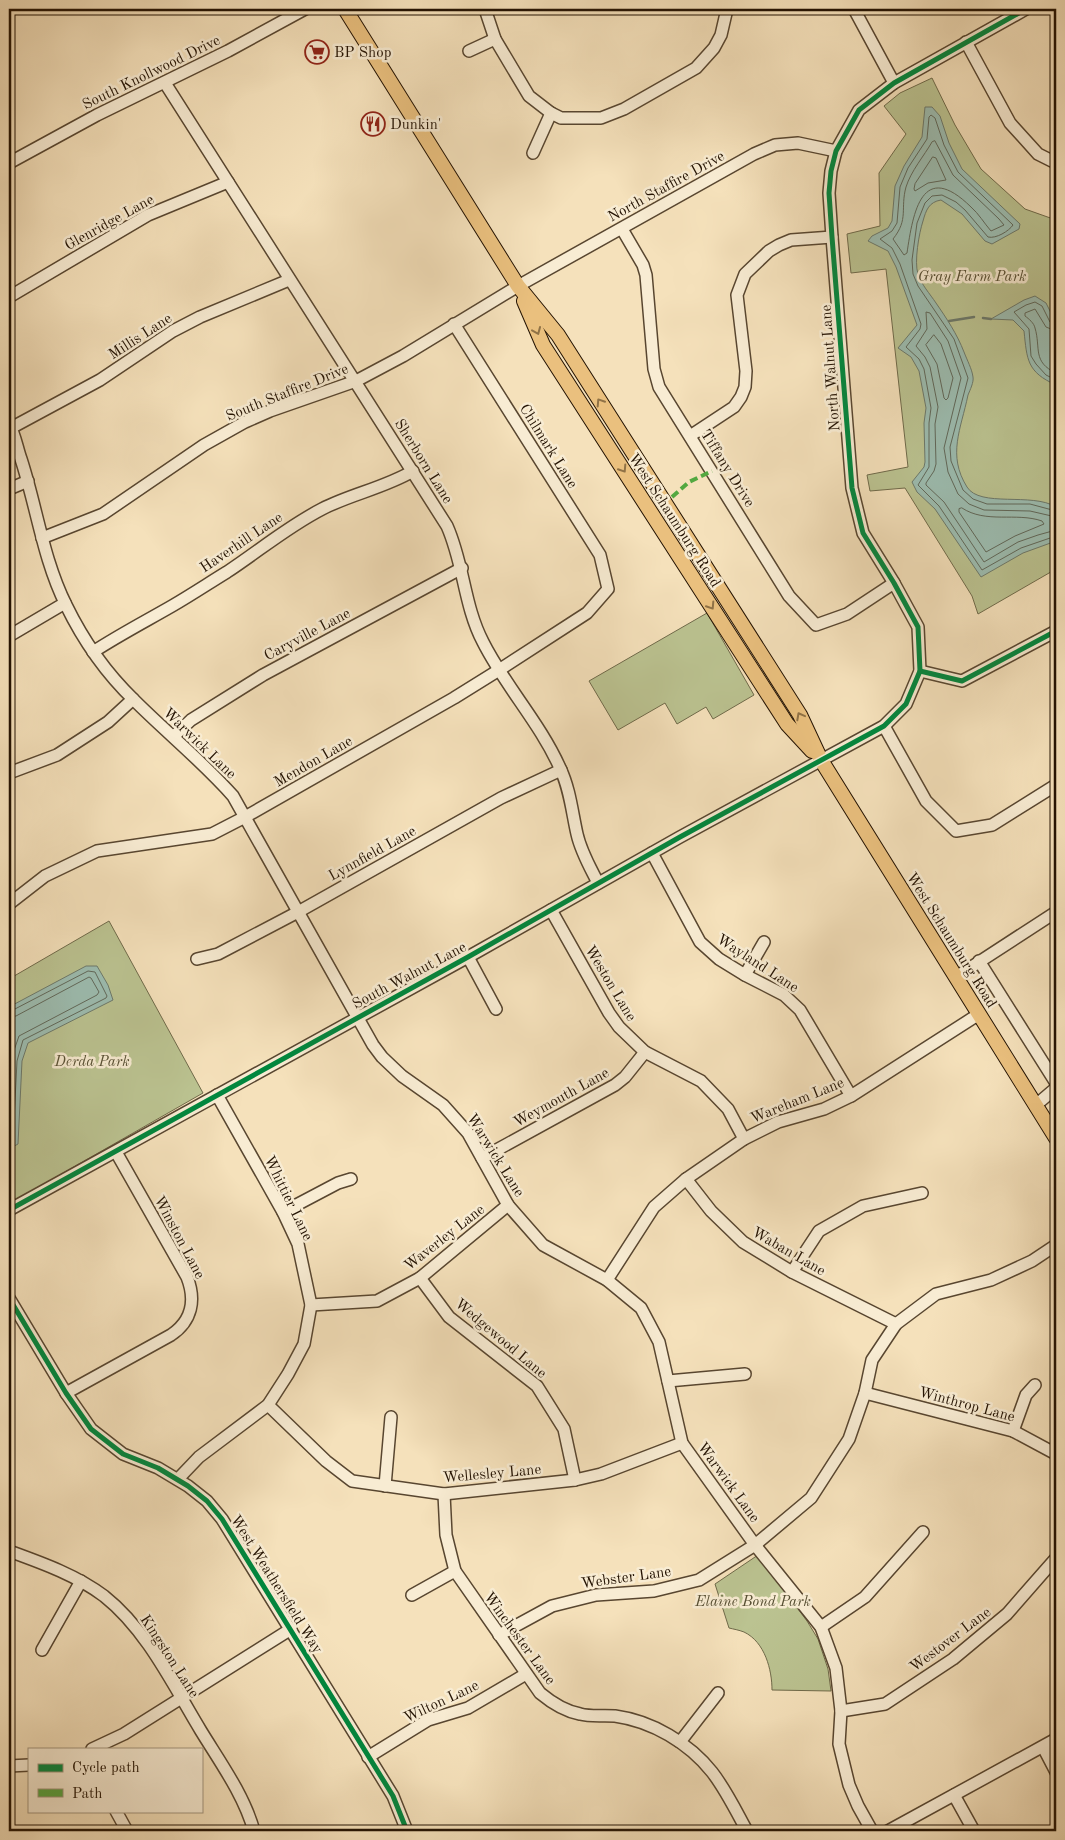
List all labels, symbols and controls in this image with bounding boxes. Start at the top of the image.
street label: South Knollwood Drive [80,33,223,113]
supermarket icon: BP Shop [304,39,330,65]
place label: BP Shop [334,46,392,61]
restaurant icon: Dunkin' [360,111,386,137]
place label: Dunkin' [390,118,441,133]
street label: North Staffire Drive [606,149,728,226]
street label: Glenridge Lane [63,193,157,254]
park label: Gray Farm Park [918,270,1026,285]
street label: North Walnut Lane [820,304,843,432]
street label: Millis Lane [107,311,175,363]
one-way arrow [531,326,541,335]
street label: South Staffire Drive [224,362,351,425]
one-way arrow [597,398,606,407]
street label: Chilmark Lane [516,402,580,492]
street label: Sherborn Lane [391,417,455,507]
street label: Tiffany Drive [697,427,757,510]
street label: West Schaumburg Road [625,451,723,591]
one-way arrow [616,464,626,473]
street label: Haverhill Lane [198,510,286,576]
one-way arrow [704,600,714,609]
street label: Caryville Lane [262,606,353,664]
street label: Warwick Lane [160,706,238,783]
one-way arrow [796,712,806,721]
street label: Mendon Lane [272,734,356,791]
street label: Lynnfield Lane [326,824,419,885]
street label: West Schaumburg Road [903,871,999,1011]
street label: Wayland Lane [714,932,801,996]
street label: South Walnut Lane [350,940,469,1013]
street label: Weston Lane [581,943,638,1024]
park label: Derda Park [53,1055,130,1070]
street label: Weymouth Lane [511,1066,612,1131]
street label: Wareham Lane [749,1076,847,1127]
street label: Warwick Lane [463,1112,526,1200]
street label: Whittier Lane [261,1154,315,1244]
street label: Winston Lane [151,1194,207,1282]
street label: Waverley Lane [402,1202,488,1274]
street label: Waban Lane [749,1225,828,1279]
street label: Wedgewood Lane [451,1297,549,1382]
street label: Winthrop Lane [917,1385,1016,1426]
street label: Warwick Lane [694,1440,762,1526]
street label: Wellesley Lane [442,1463,542,1486]
street label: West Weathersfield Way [227,1513,325,1657]
street label: Webster Lane [580,1565,672,1592]
street label: Winchester Lane [480,1590,557,1688]
park label: Elaine Bond Park [694,1595,811,1610]
street label: Westover Lane [908,1605,994,1675]
street label: Kingston Lane [136,1613,201,1701]
street label: Wilton Lane [402,1678,482,1726]
legend [28,1748,202,1812]
text: Cycle path [72,1761,140,1776]
text: Path [72,1787,102,1802]

